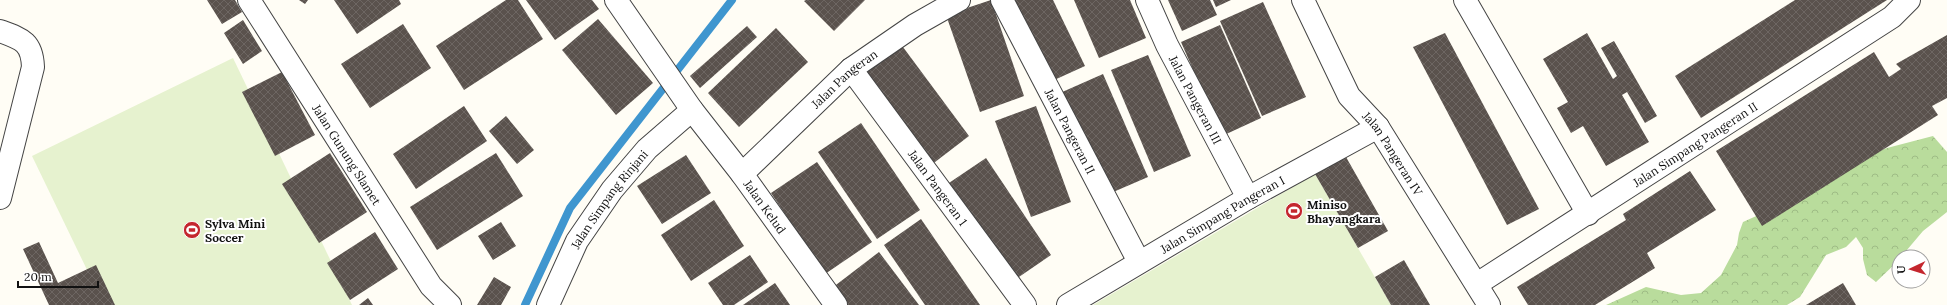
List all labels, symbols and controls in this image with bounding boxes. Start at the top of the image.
street label: Jalan Pangeran [807,46,880,112]
street label: Jalan Pangeran III [1166,52,1225,146]
street label: Jalan Pangeran II [1042,85,1099,176]
street label: Jalan Simpang Pangeran II [1629,98,1760,190]
street label: Jalan Gunung Slamet [309,100,385,208]
street label: Jalan Pangeran IV [1359,107,1427,199]
street label: Jalan Simpang Rinjani [567,146,651,252]
street label: Jalan Pangeran 1 [905,146,971,228]
street label: Jalan Simpang Pangeran I [1156,172,1287,257]
street label: Jalan Kelud [740,176,790,236]
place label: Miniso Bhayangkara [1307,197,1382,226]
sports icon: Miniso Bhayangkara [1284,201,1304,221]
place label: Sylva Mini Soccer [205,216,265,245]
sports icon: Sylva Mini Soccer [182,220,202,240]
north arrow [1891,249,1931,289]
scale bar [18,263,98,289]
text: U [1894,264,1908,274]
text: 20 m [24,269,52,284]

